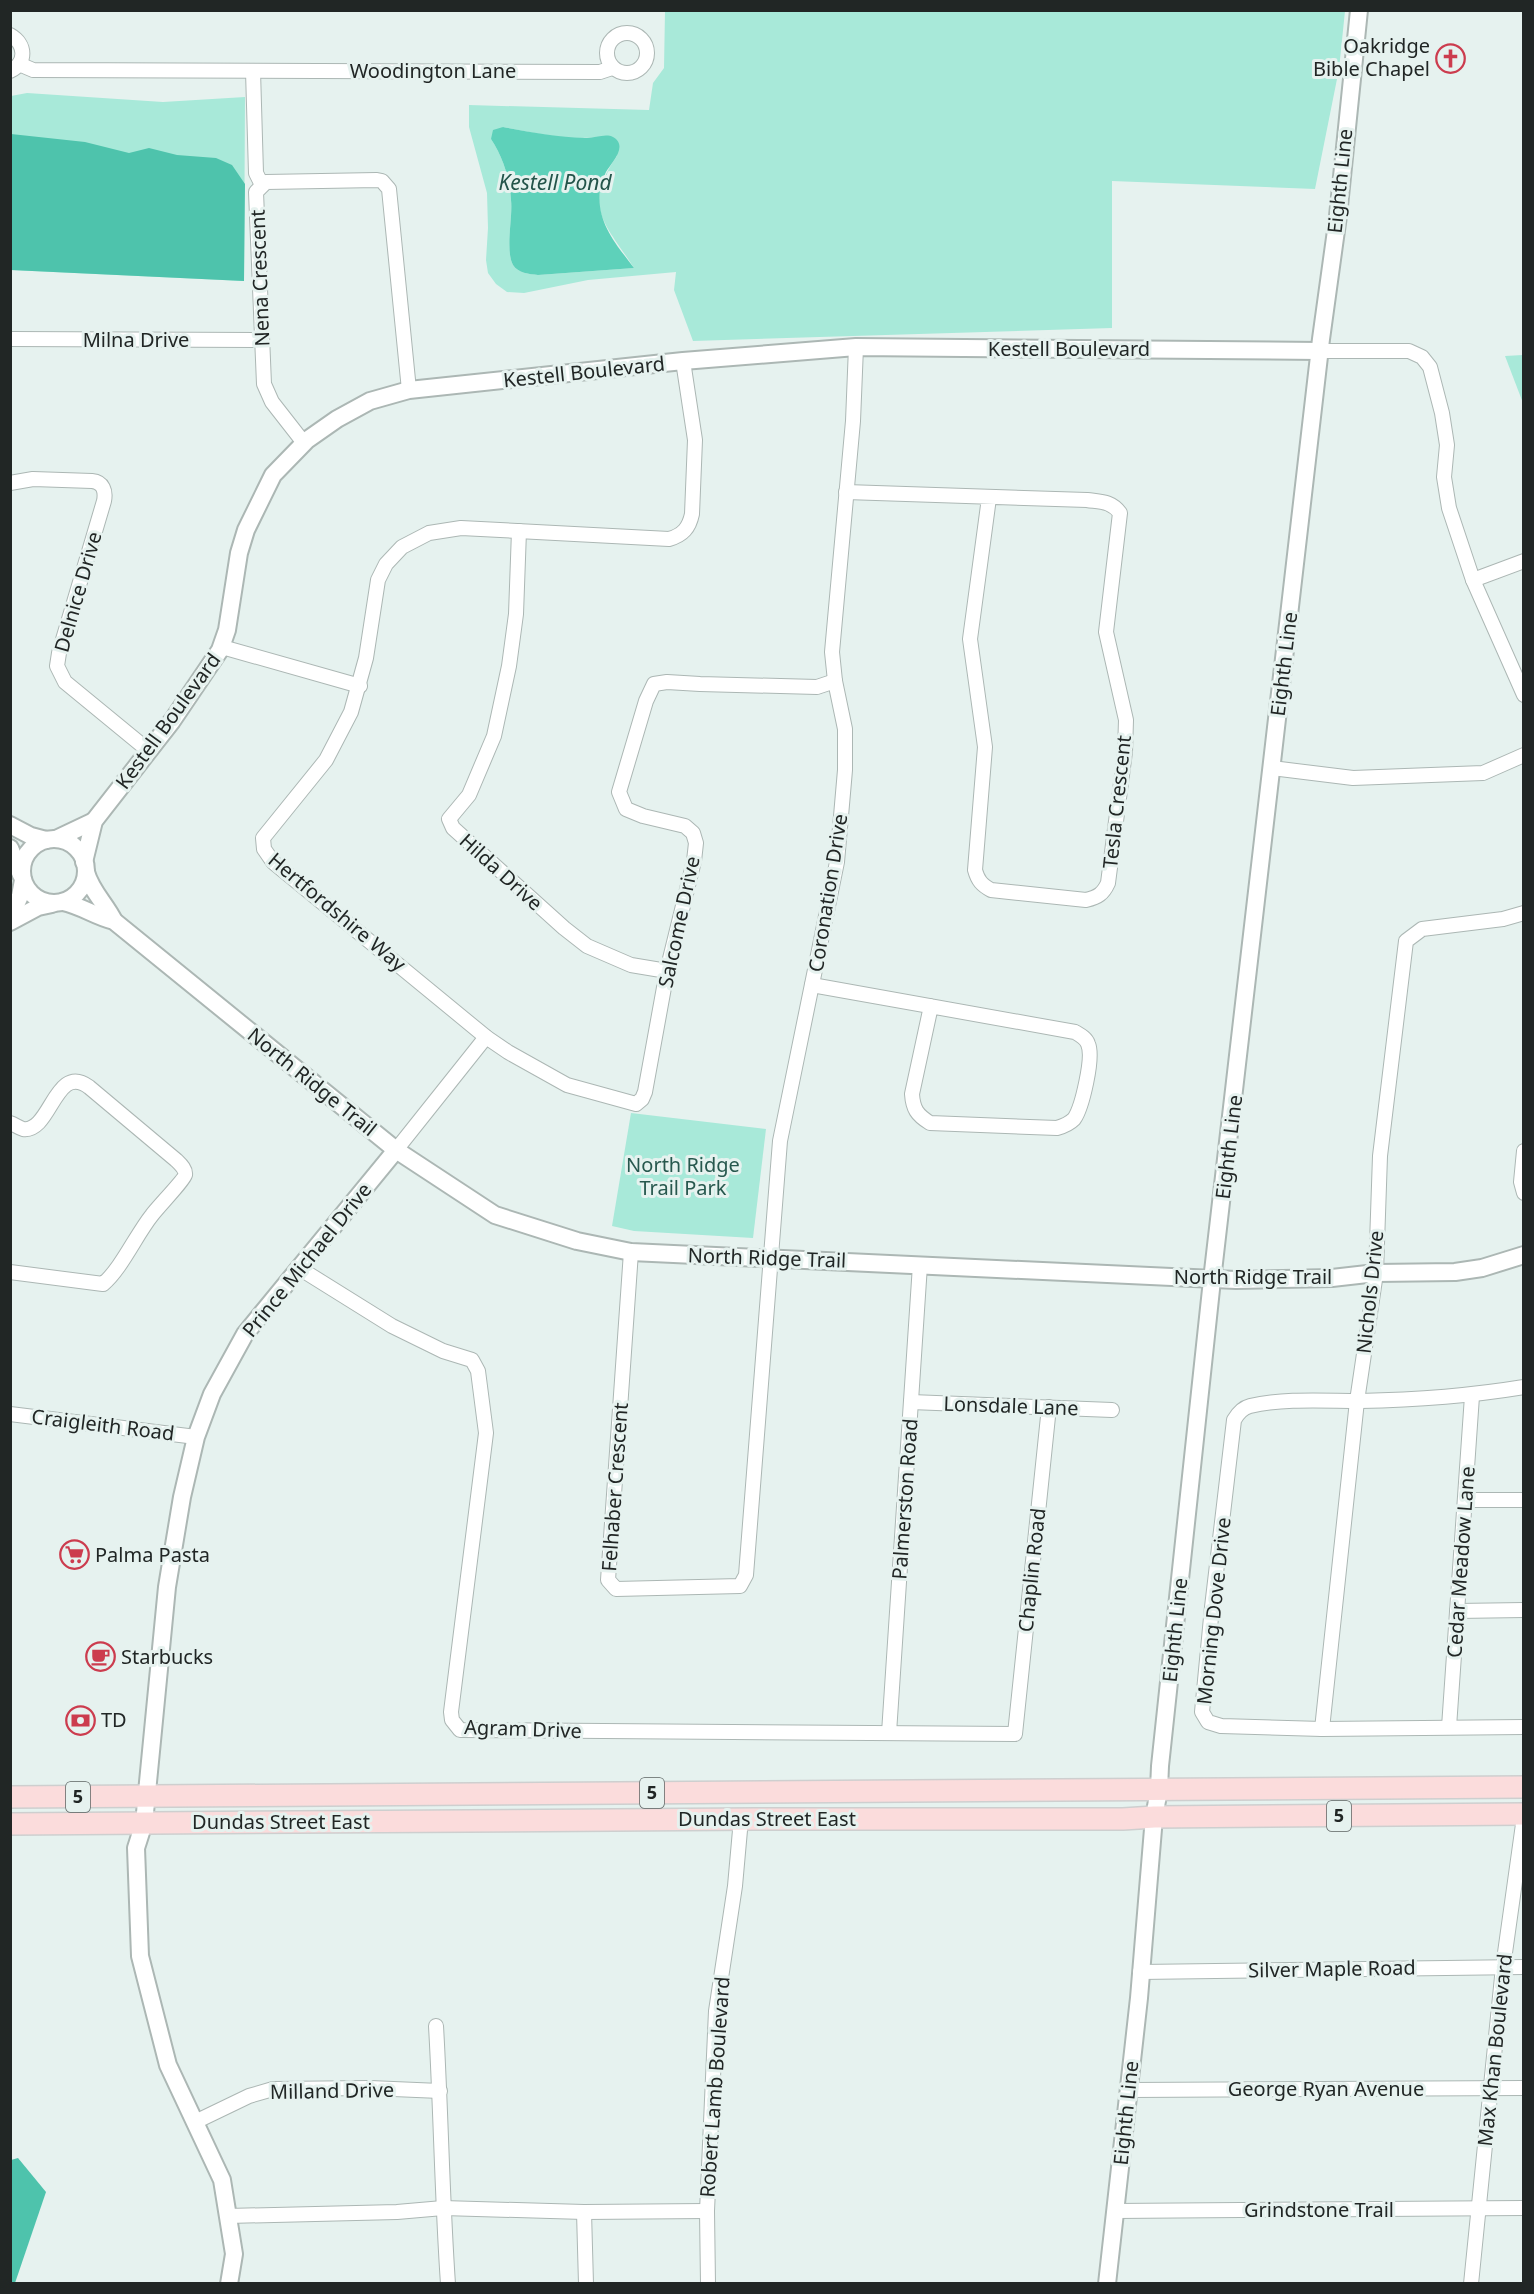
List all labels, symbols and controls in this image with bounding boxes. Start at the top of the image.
place label: Oakridge Bible Chapel [1313,32,1430,82]
church icon: Oakridge Bible Chapel [1435,42,1467,74]
street label: Woodington Lane [350,57,516,84]
street label: Eighth Line [1321,127,1358,235]
water label: Kestell Pond [498,168,612,196]
street label: Nena Crescent [244,209,275,347]
street label: Milna Drive [83,326,189,353]
street label: Kestell Boulevard [988,335,1150,362]
street label: Kestell Boulevard [502,350,666,393]
street label: Delnice Drive [47,528,108,655]
street label: Eighth Line [1264,610,1303,718]
street label: Kestell Boulevard [109,647,226,794]
street label: Tesla Crescent [1096,734,1137,870]
street label: Coronation Drive [802,812,853,974]
street label: Hilda Drive [454,827,549,916]
street label: Hertfordshire Way [263,846,412,978]
street label: Salcome Drive [651,854,706,990]
street label: North Ridge Trail [242,1021,382,1142]
street label: Eighth Line [1209,1093,1248,1201]
park label: North Ridge Trail Park [626,1151,740,1201]
street label: Prince Michael Drive [236,1177,377,1343]
street label: Nichols Drive [1350,1229,1389,1355]
street label: North Ridge Trail [687,1241,847,1274]
street label: North Ridge Trail [1174,1263,1332,1290]
street label: Lonsdale Lane [943,1390,1079,1421]
street label: Craigleith Road [30,1402,176,1447]
street label: Felhaber Crescent [595,1402,634,1572]
street label: Palmerston Road [885,1418,924,1580]
street label: Cedar Meadow Lane [1440,1465,1481,1659]
street label: Chaplin Road [1012,1507,1051,1633]
street label: Morning Dove Drive [1190,1516,1237,1706]
supermarket icon: Palma Pasta [58,1539,90,1571]
place label: Palma Pasta [95,1541,210,1568]
street label: Eighth Line [1156,1576,1193,1684]
cafe icon: Starbucks [84,1641,116,1673]
place label: Starbucks [121,1643,213,1670]
bank icon: TD [64,1704,96,1736]
place label: TD [101,1706,127,1733]
street label: Agram Drive [464,1713,582,1744]
road number: 5 [640,1778,664,1808]
road number: 5 [66,1782,90,1812]
road number: 5 [1327,1801,1351,1831]
street label: Dundas Street East [678,1805,856,1832]
street label: Dundas Street East [192,1808,370,1835]
street label: Max Khan Boulevard [1471,1952,1518,2148]
street label: Silver Maple Road [1248,1954,1416,1983]
street label: Robert Lamb Boulevard [693,1975,736,2199]
street label: Eighth Line [1107,2059,1144,2167]
street label: George Ryan Avenue [1228,2075,1424,2102]
street label: Milland Drive [270,2076,394,2105]
street label: Grindstone Trail [1244,2196,1394,2223]

